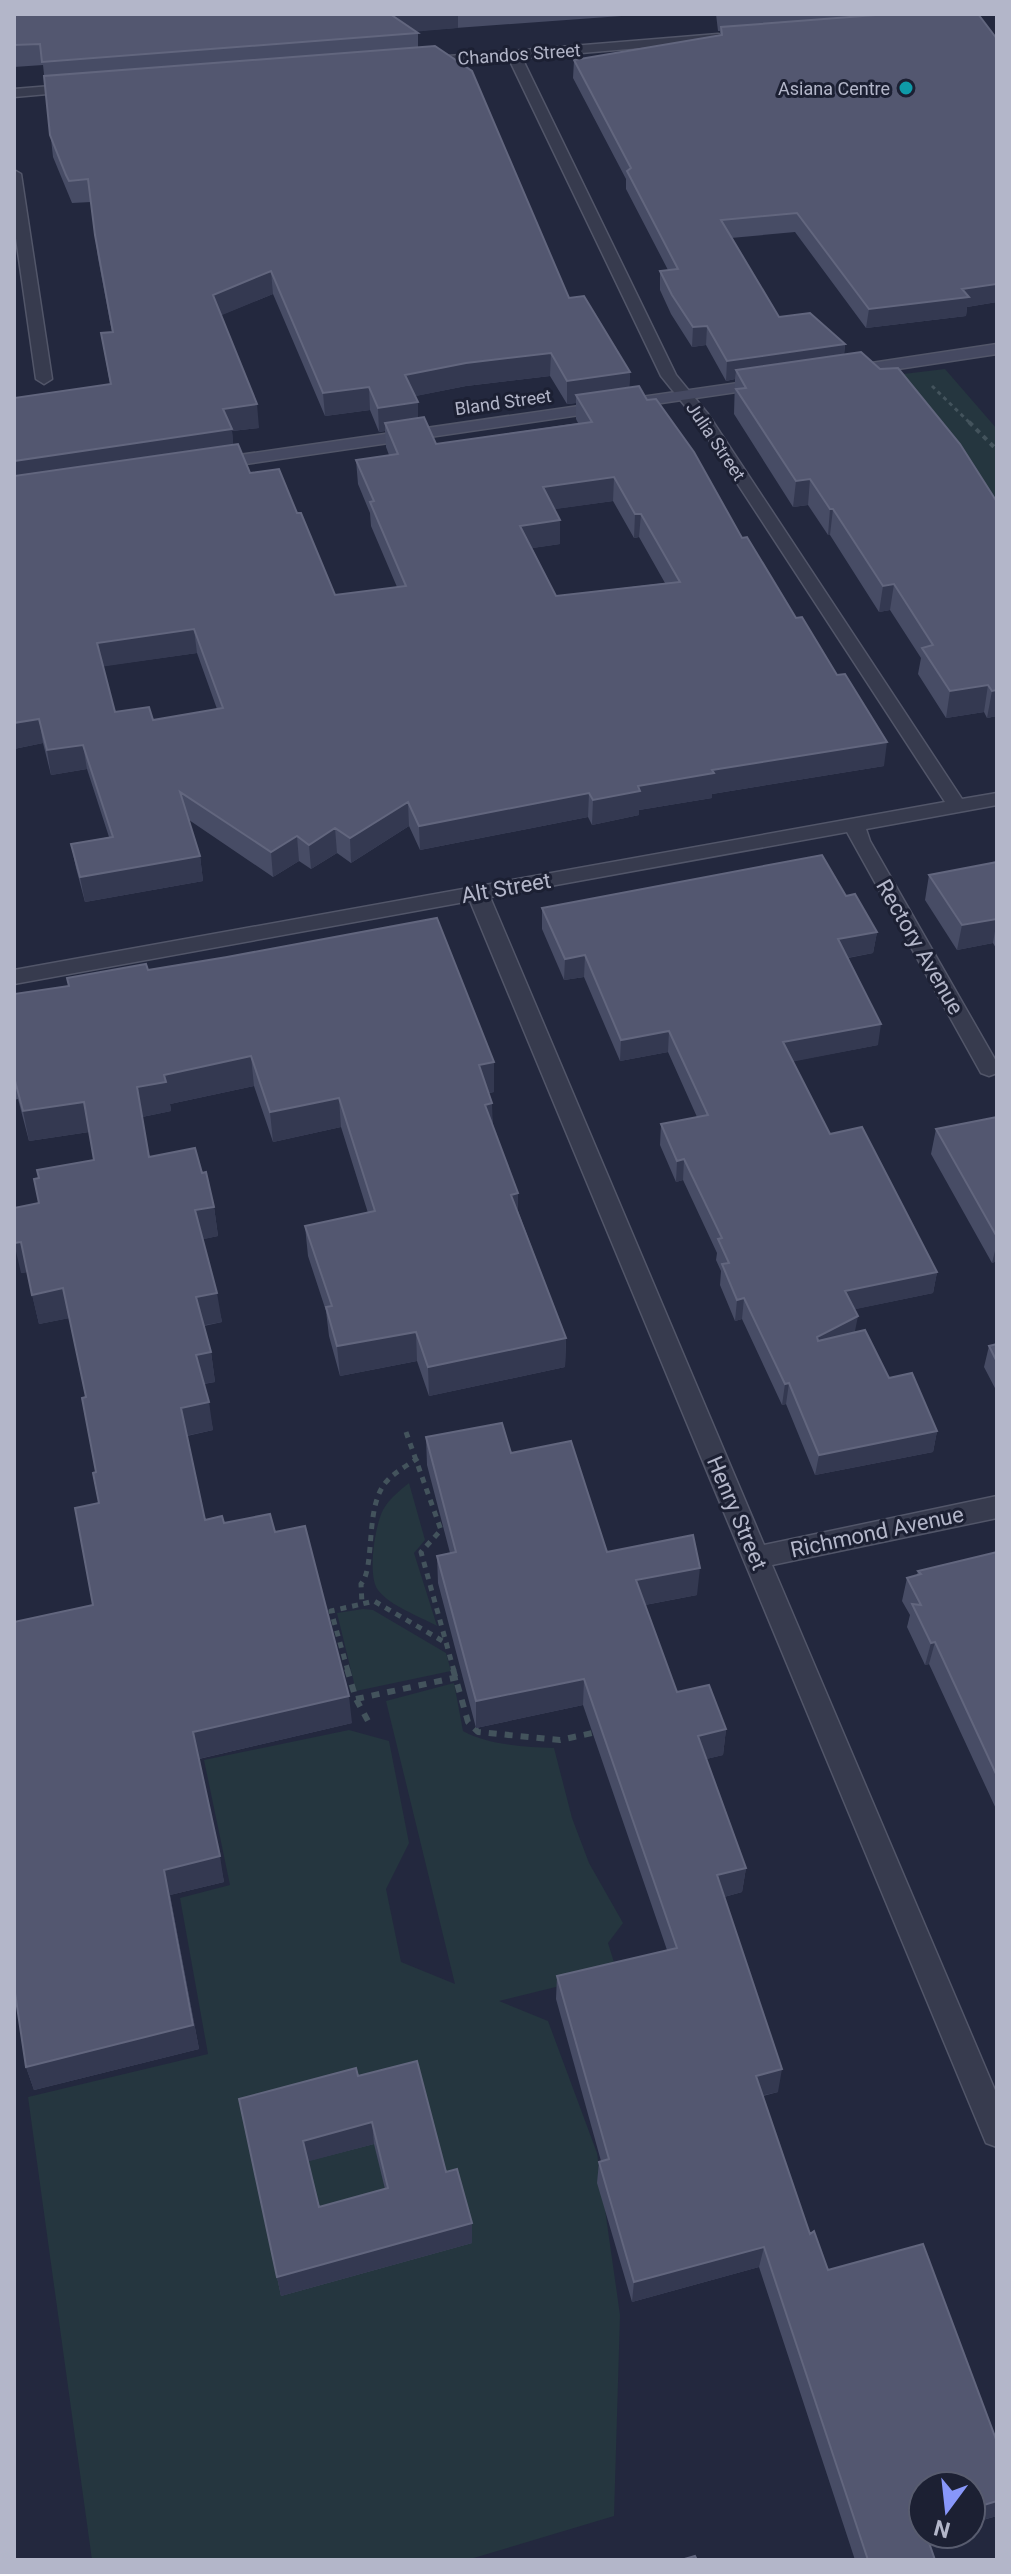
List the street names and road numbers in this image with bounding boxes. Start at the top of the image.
street label: Chandos Street [457,39,581,69]
street label: Bland Street [453,385,553,419]
street label: Julia Street [682,398,750,484]
street label: Alt Street [459,868,553,908]
street label: Rectory Avenue [871,875,969,1019]
street label: Henry Street [702,1452,772,1574]
street label: Richmond Avenue [788,1501,966,1563]

